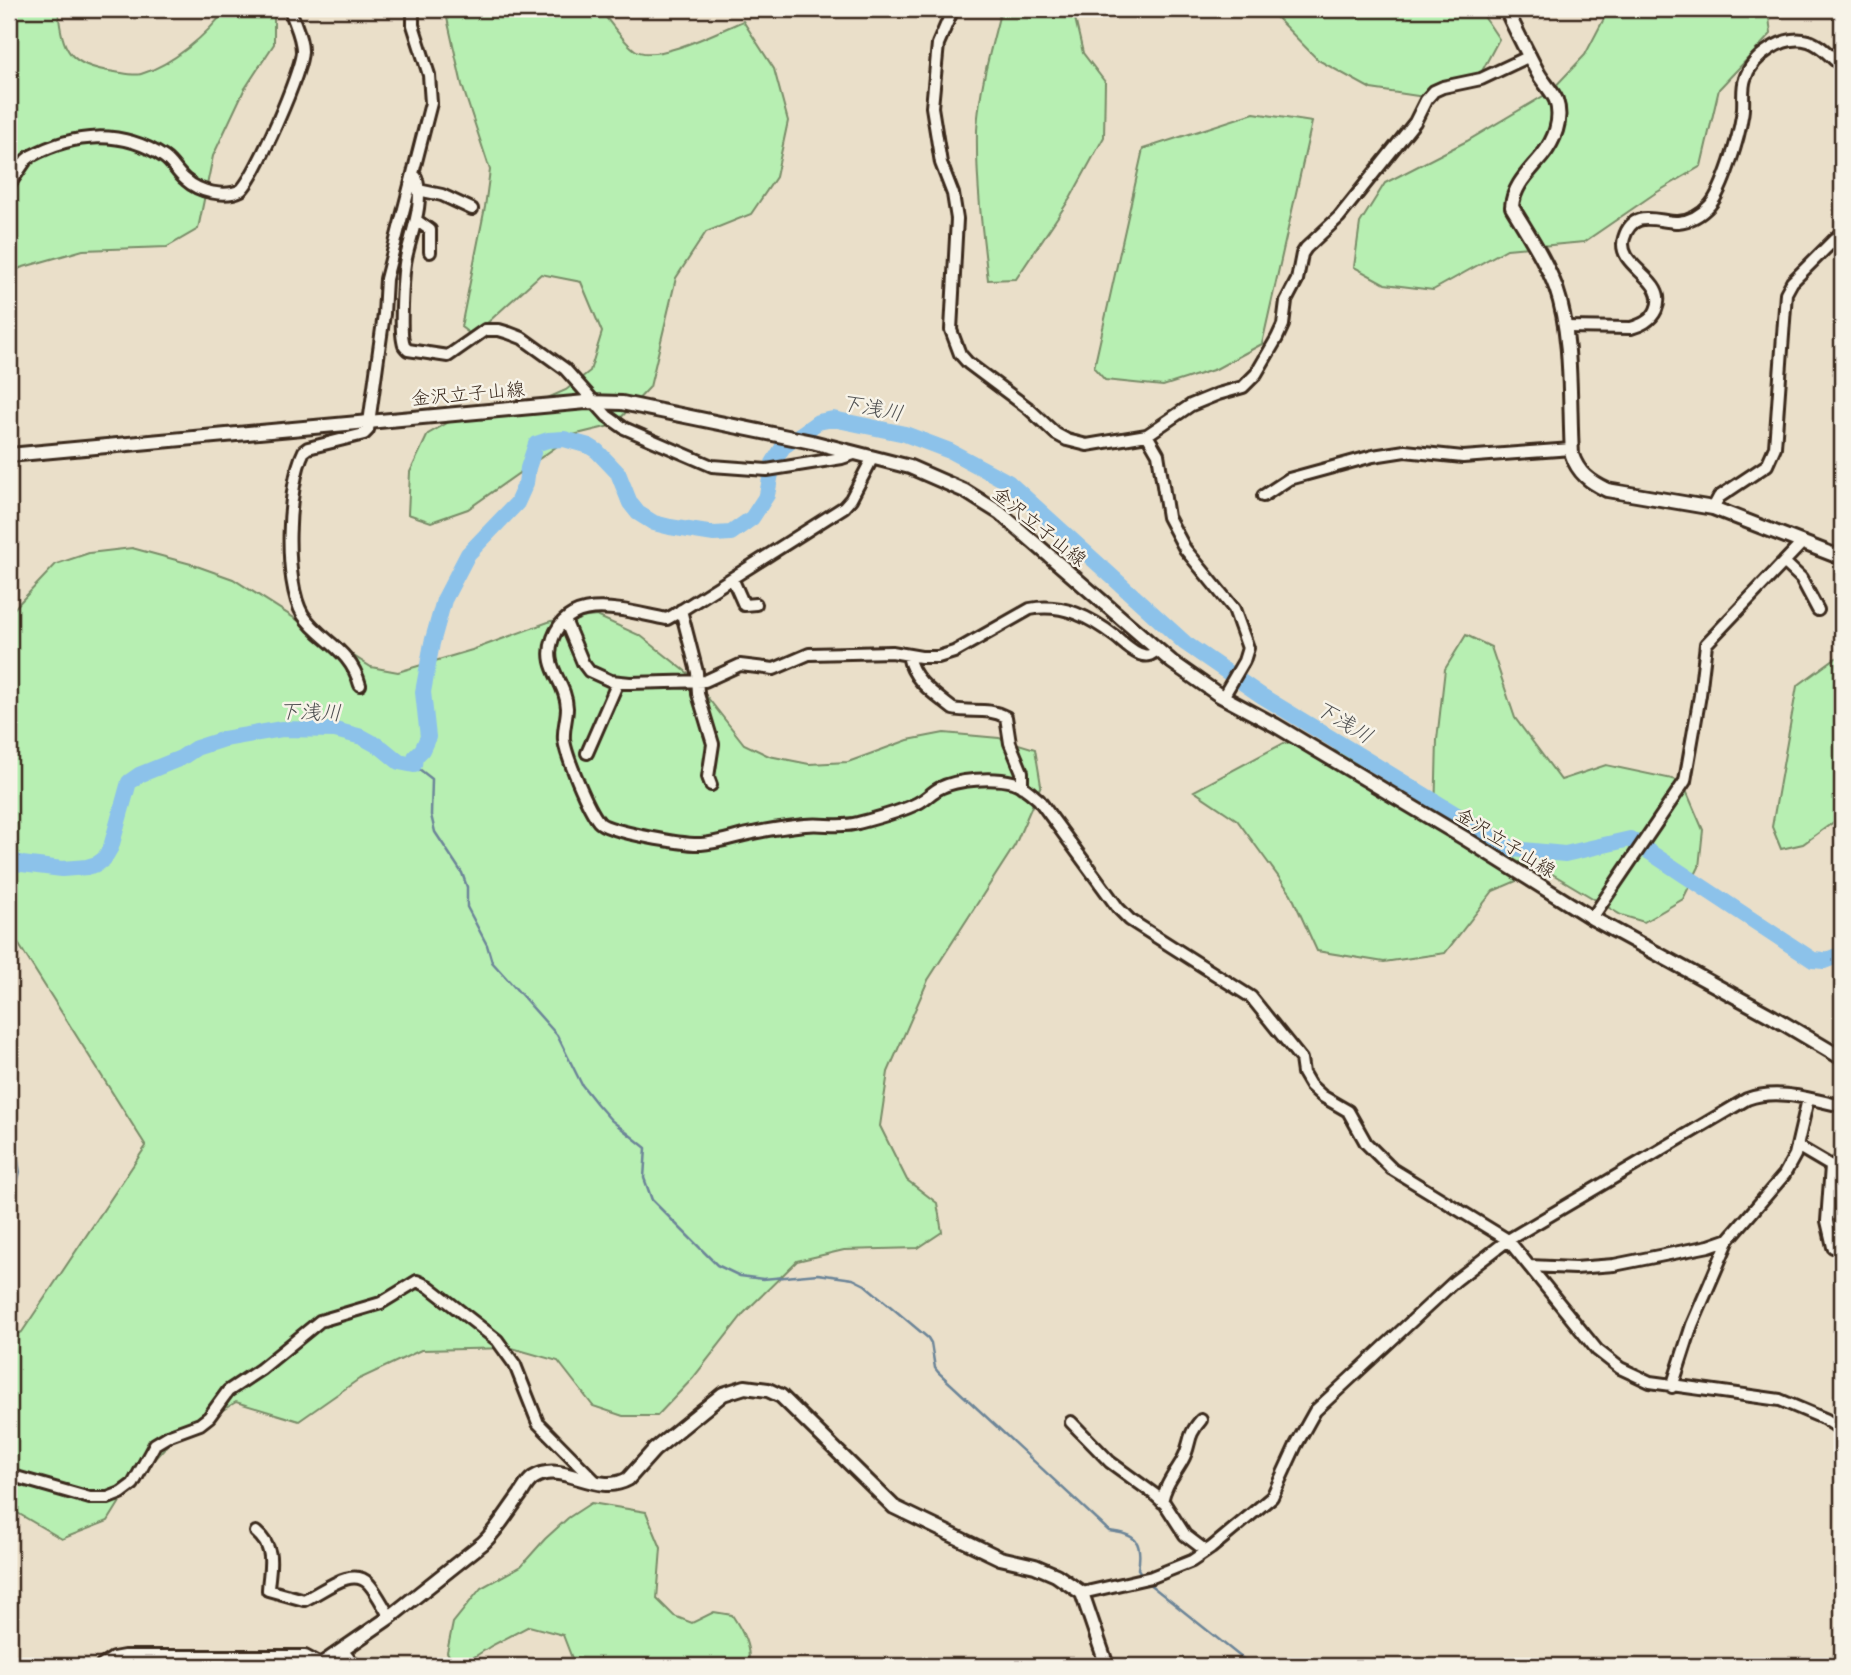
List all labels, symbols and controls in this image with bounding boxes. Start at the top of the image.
street label: 金沢立子山線 [410,378,526,410]
water label: 下浅川 [839,390,905,426]
street label: 金沢立子山線 [988,482,1091,571]
water label: 下浅川 [1311,695,1377,749]
water label: 下浅川 [278,699,342,725]
street label: 金沢立子山線 [1451,803,1560,882]

